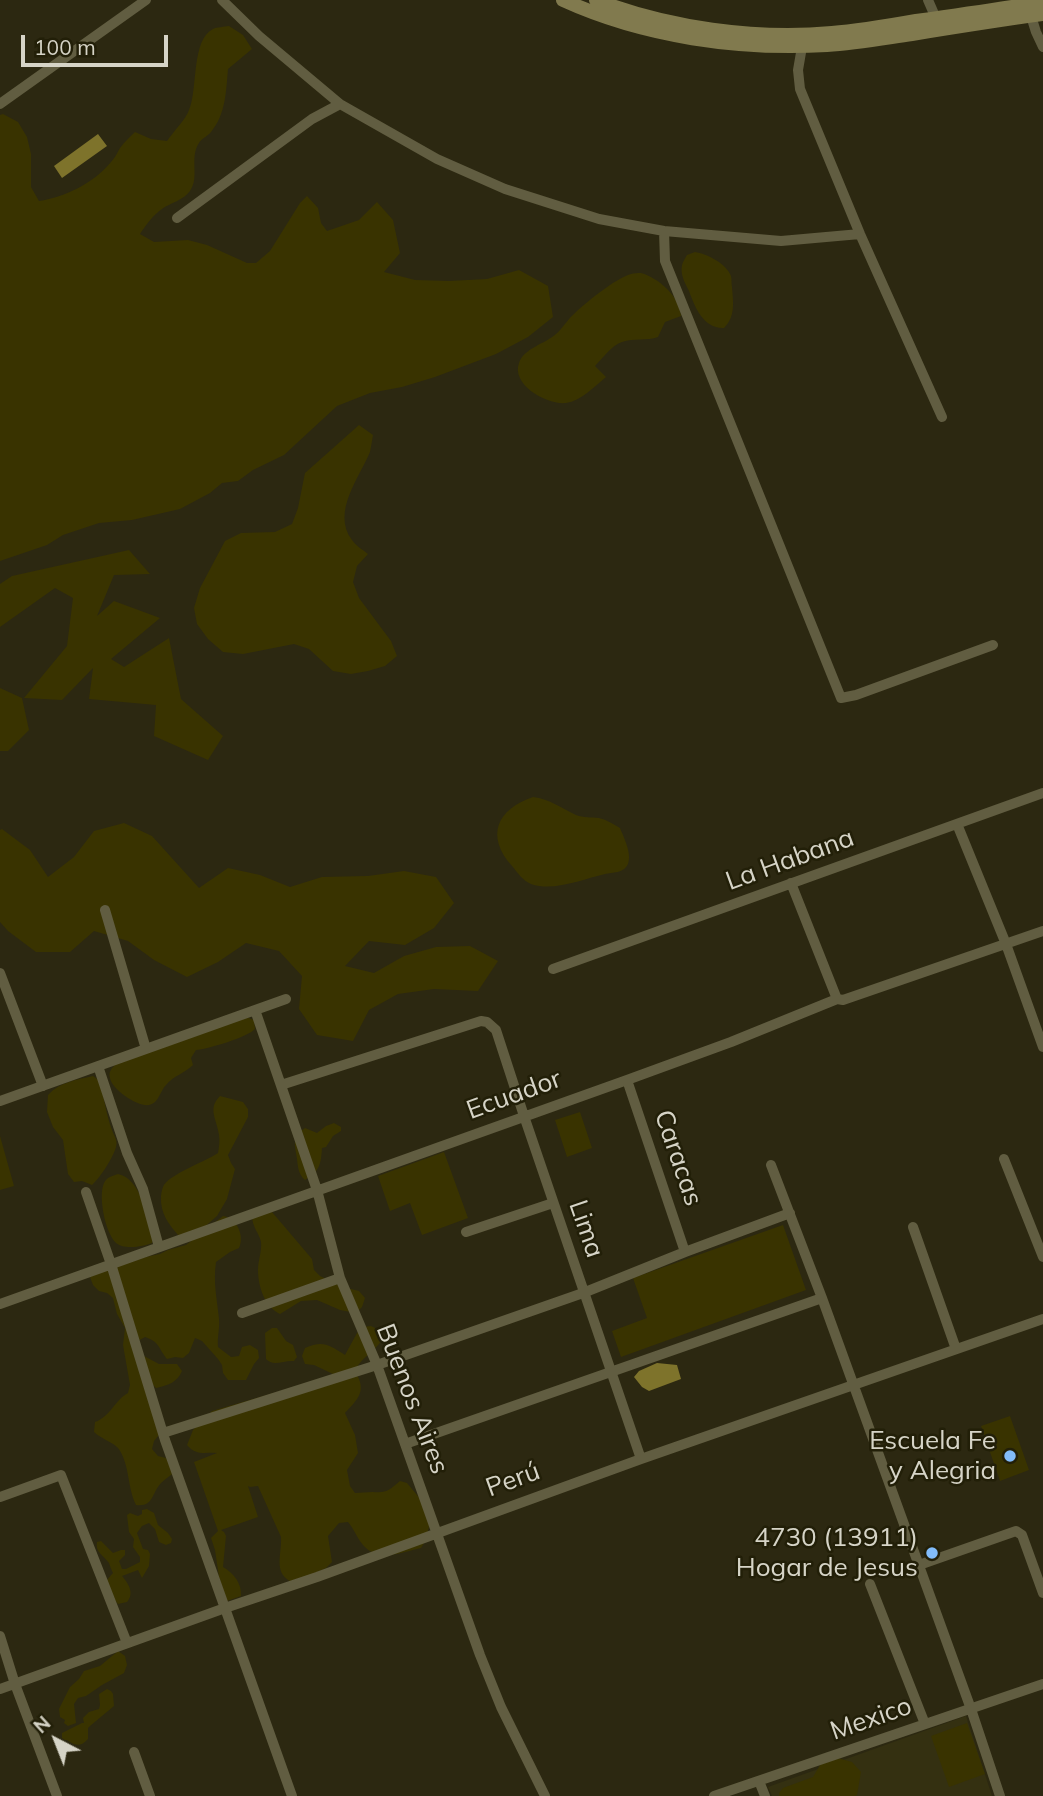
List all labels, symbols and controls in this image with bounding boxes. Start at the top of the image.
scale bar [24,21,172,65]
text: 100 m [34,34,96,60]
street label: La Habana [722,822,858,898]
street label: Ecuador [462,1063,566,1127]
street label: Caracas [647,1106,709,1210]
street label: Lima [562,1196,610,1262]
street label: Buenos Aires [369,1320,455,1478]
place label: Escuela Fe y Alegria [869,1425,996,1486]
marker: Escuela Fe y Alegria [1002,1448,1018,1464]
street label: Perú [482,1456,544,1504]
place label: 4730 (13911) Hogar de Jesus [736,1522,918,1584]
marker: 4730 (13911) Hogar de Jesus [924,1545,940,1561]
street label: Mexico [826,1691,916,1747]
north arrow [21,1705,91,1775]
text: N [29,1711,55,1738]

